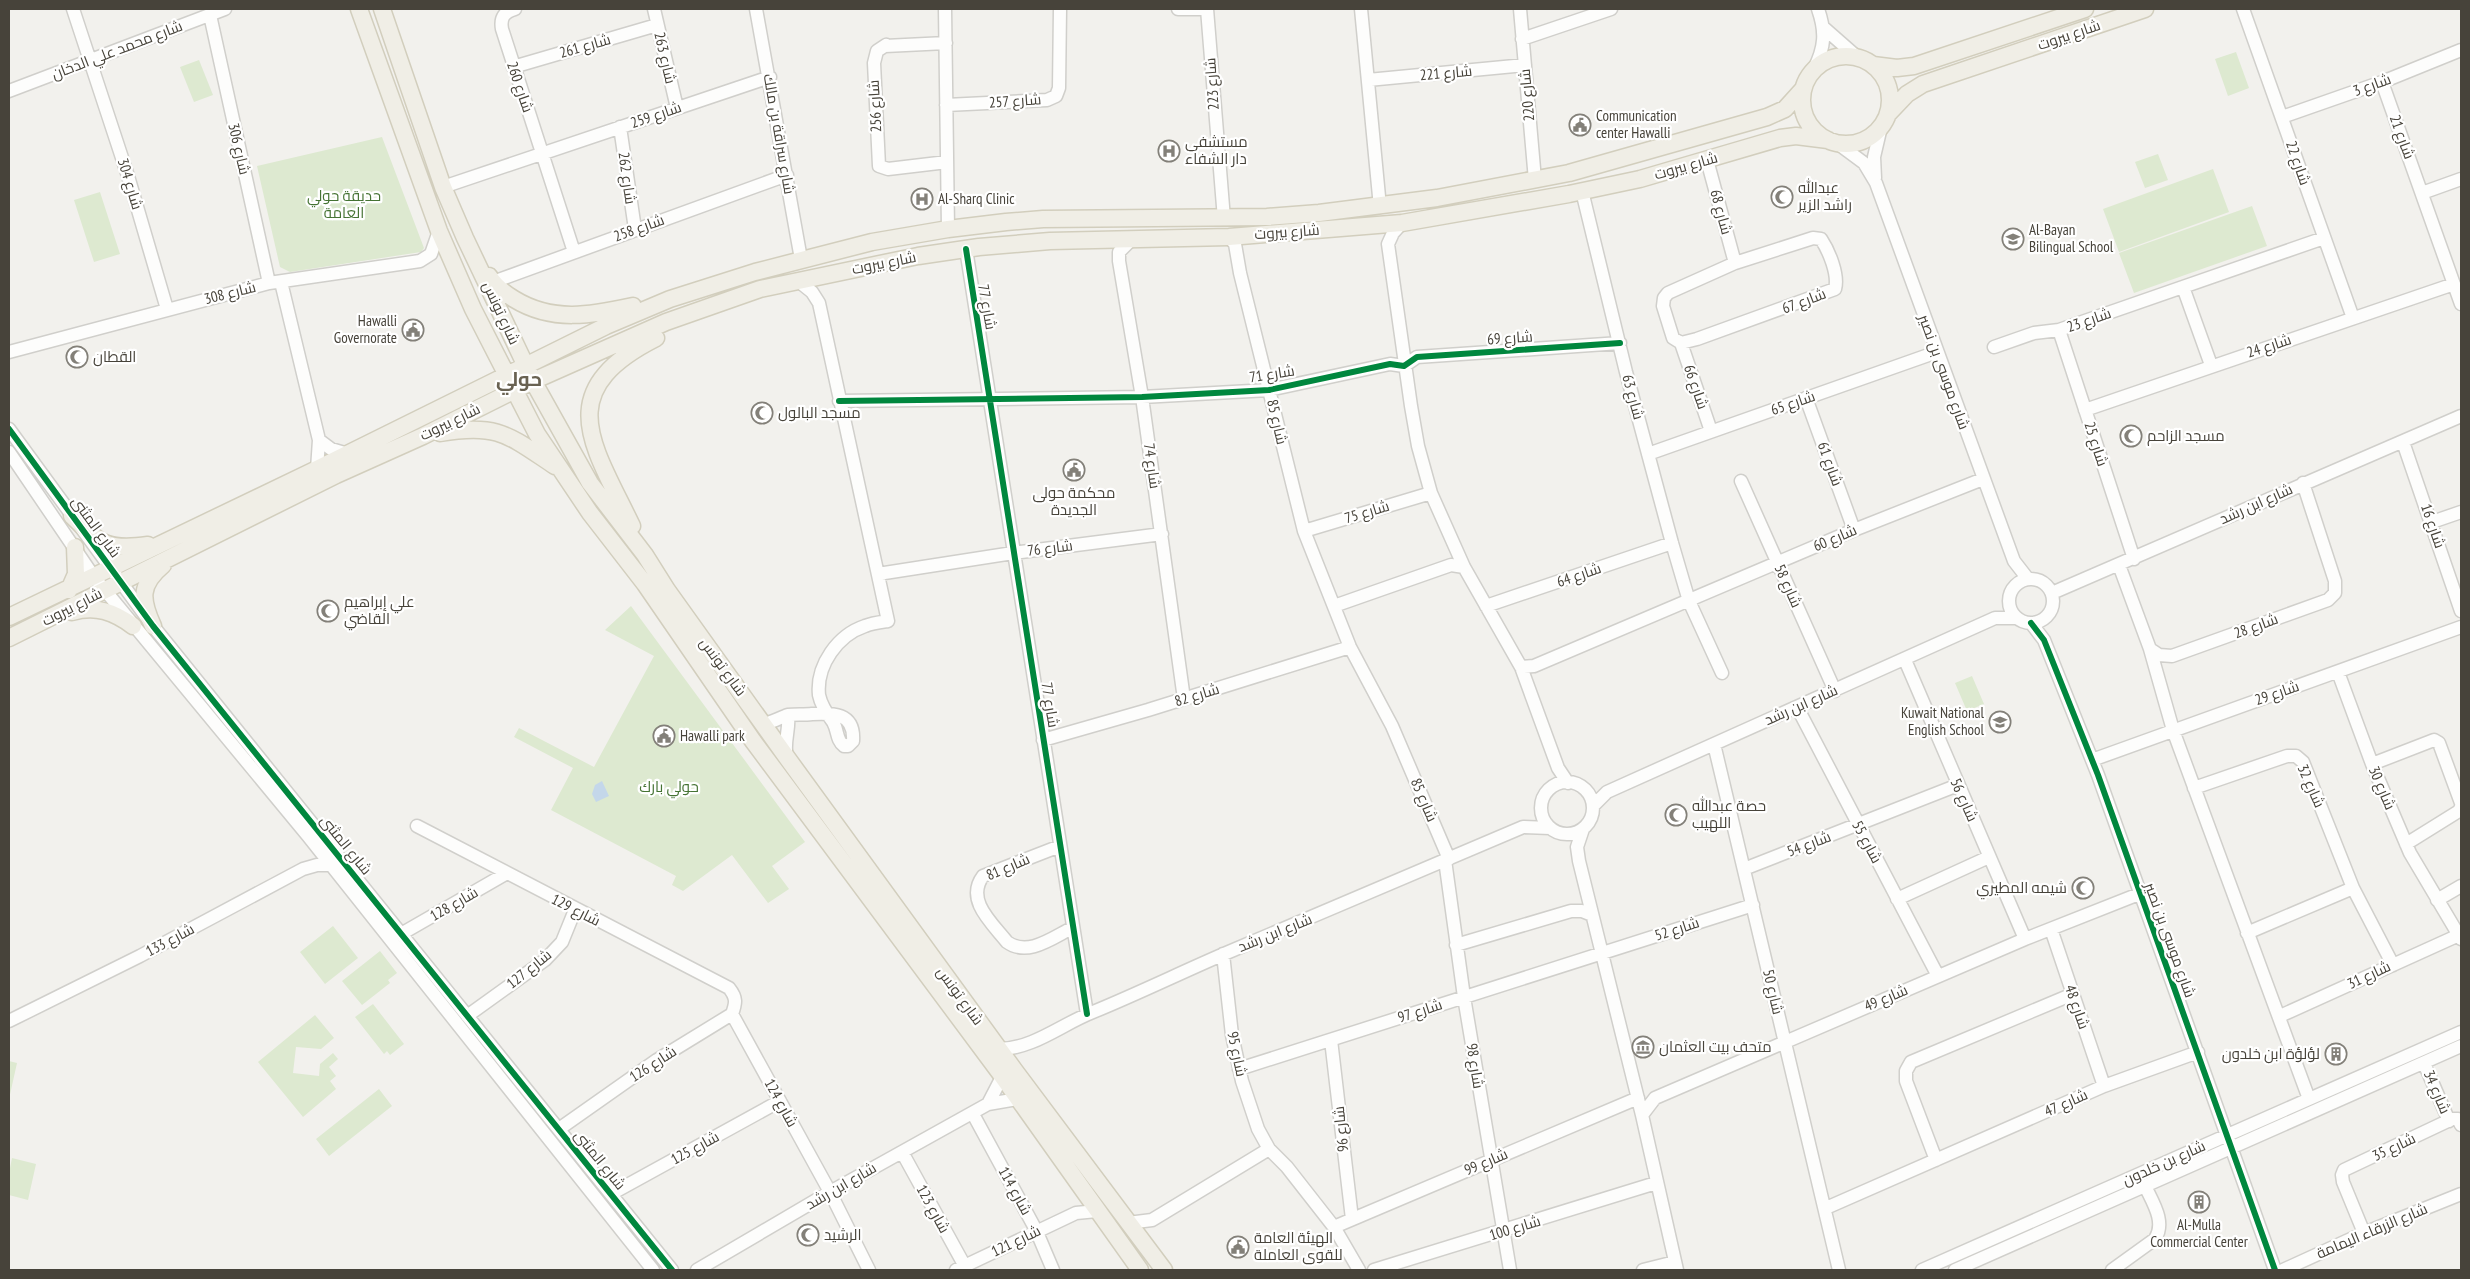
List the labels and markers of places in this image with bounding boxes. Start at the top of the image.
place label: Communication center Hawalli [1596,106,1677,142]
public building icon: Communication center Hawalli [1568,113,1592,137]
place label: مستشفى دار الشفاء [1185,132,1248,168]
hospital icon: مستشفى دار الشفاء [1157,139,1181,163]
place label: عبدالله راشد الزير [1797,178,1852,214]
mosque icon: عبدالله راشد الزير [1770,185,1794,209]
hospital icon: Al-Sharq Clinic [910,187,934,211]
place label: Al-Sharq Clinic [938,189,1015,208]
place label: Al-Bayan Bilingual School [2029,220,2114,256]
school or university icon: Al-Bayan Bilingual School [2001,227,2025,251]
place label: Hawalli Governorate [334,311,397,347]
public building icon: Hawalli Governorate [401,318,425,342]
mosque icon: القطان [65,345,89,369]
place label: القطان [93,347,136,367]
mosque icon: مسجد البالول [750,401,774,425]
place label: مسجد البالول [778,403,861,422]
mosque icon: مسجد الزاحم [2119,424,2143,448]
place label: مسجد الزاحم [2147,426,2225,446]
public building icon: محكمة حولى الجديدة [1062,458,1086,482]
place label: محكمة حولى الجديدة [1033,483,1115,519]
place label: علي إبراهيم القاضي [344,592,415,631]
mosque icon: علي إبراهيم القاضي [316,599,340,623]
place label: Kuwait National English School [1901,703,1985,739]
school or university icon: Kuwait National English School [1988,710,2012,734]
public building icon: Hawalli park [652,724,676,748]
place label: Hawalli park [680,726,745,745]
place label: حصة عبدالله اللهيب [1692,796,1766,833]
mosque icon: حصة عبدالله اللهيب [1664,803,1688,827]
mosque icon: شيمه المطيري [2071,876,2095,900]
place label: شيمه المطيري [1976,878,2067,900]
museum icon: متحف بيت العثمان [1631,1035,1655,1059]
place label: متحف بيت العثمان [1659,1037,1772,1057]
building icon: لؤلؤة ابن خلدون [2324,1042,2348,1066]
place label: لؤلؤة ابن خلدون [2222,1044,2320,1064]
building icon: Al-Mulla Commercial Center [2187,1190,2211,1214]
place label: Al-Mulla Commercial Center [2150,1215,2249,1251]
mosque icon: الرشيد [796,1223,820,1247]
place label: الرشيد [824,1225,862,1244]
place label: الهيئة العامة للقوى العاملة [1254,1228,1343,1265]
public building icon: الهيئة العامة للقوى العاملة [1226,1235,1250,1259]

